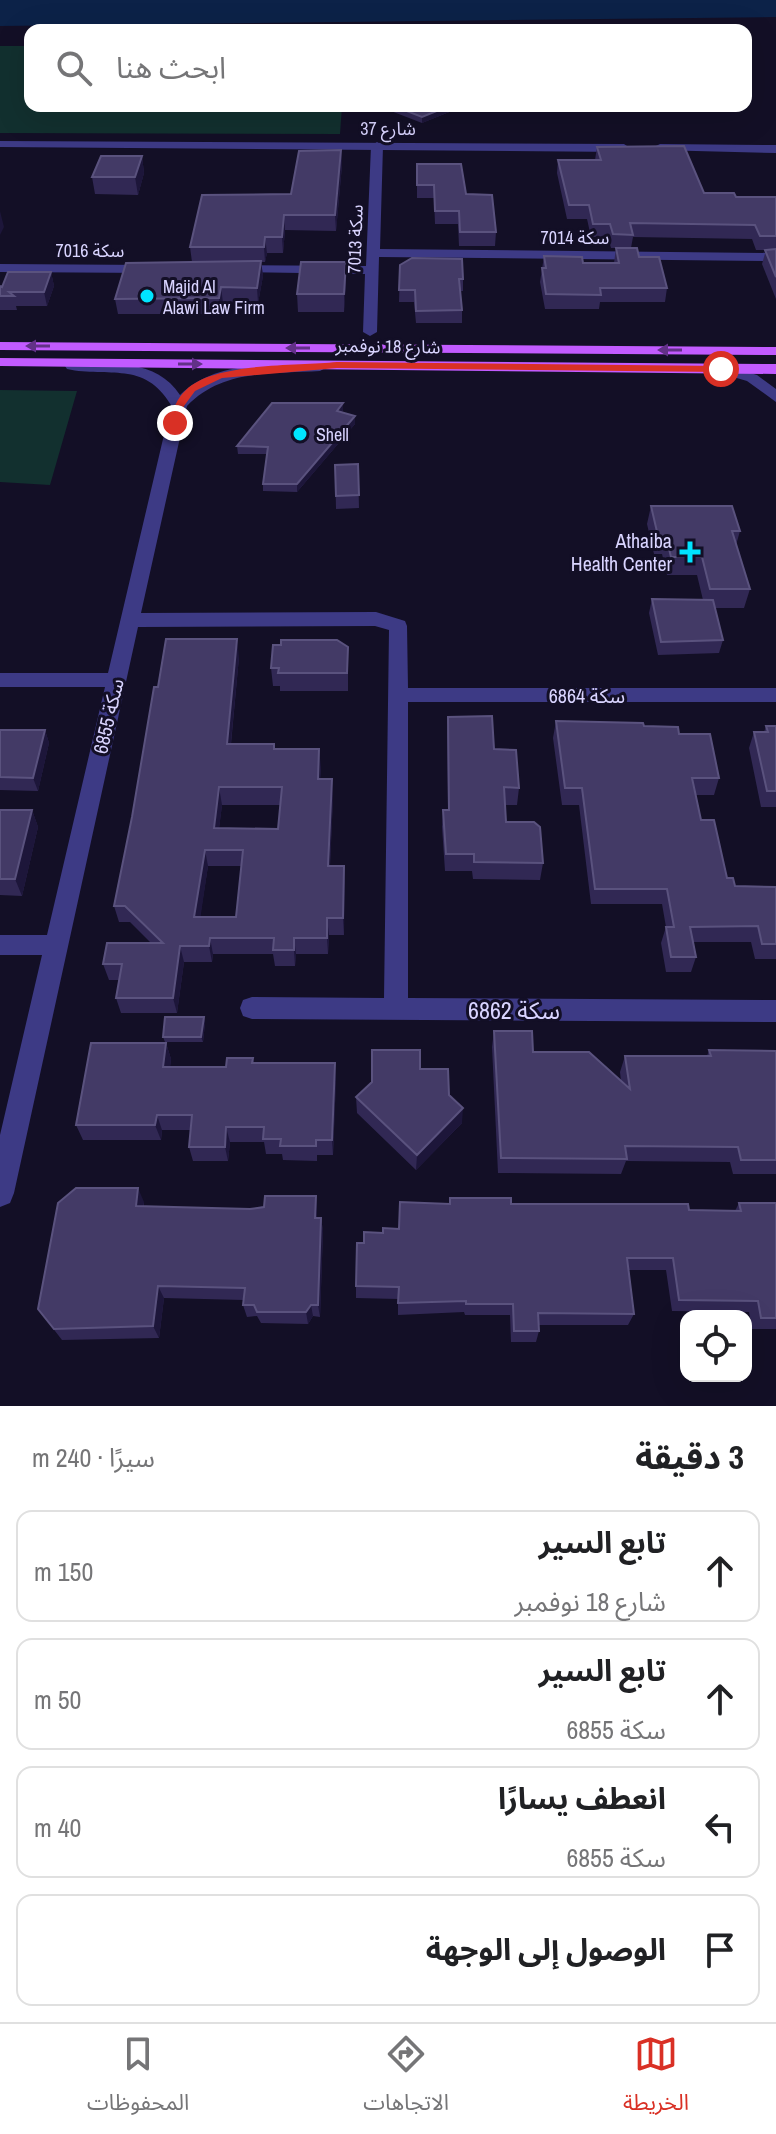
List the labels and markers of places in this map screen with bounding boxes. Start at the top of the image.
place label: Majid Al Alawi Law Firm [162,274,265,320]
marker: Majid Al Alawi Law Firm [138,287,156,305]
place label: Shell [316,422,349,447]
marker: Shell [291,425,309,443]
place label: Athaiba Health Center [571,527,673,577]
marker: Athaiba Health Center [679,541,701,563]

